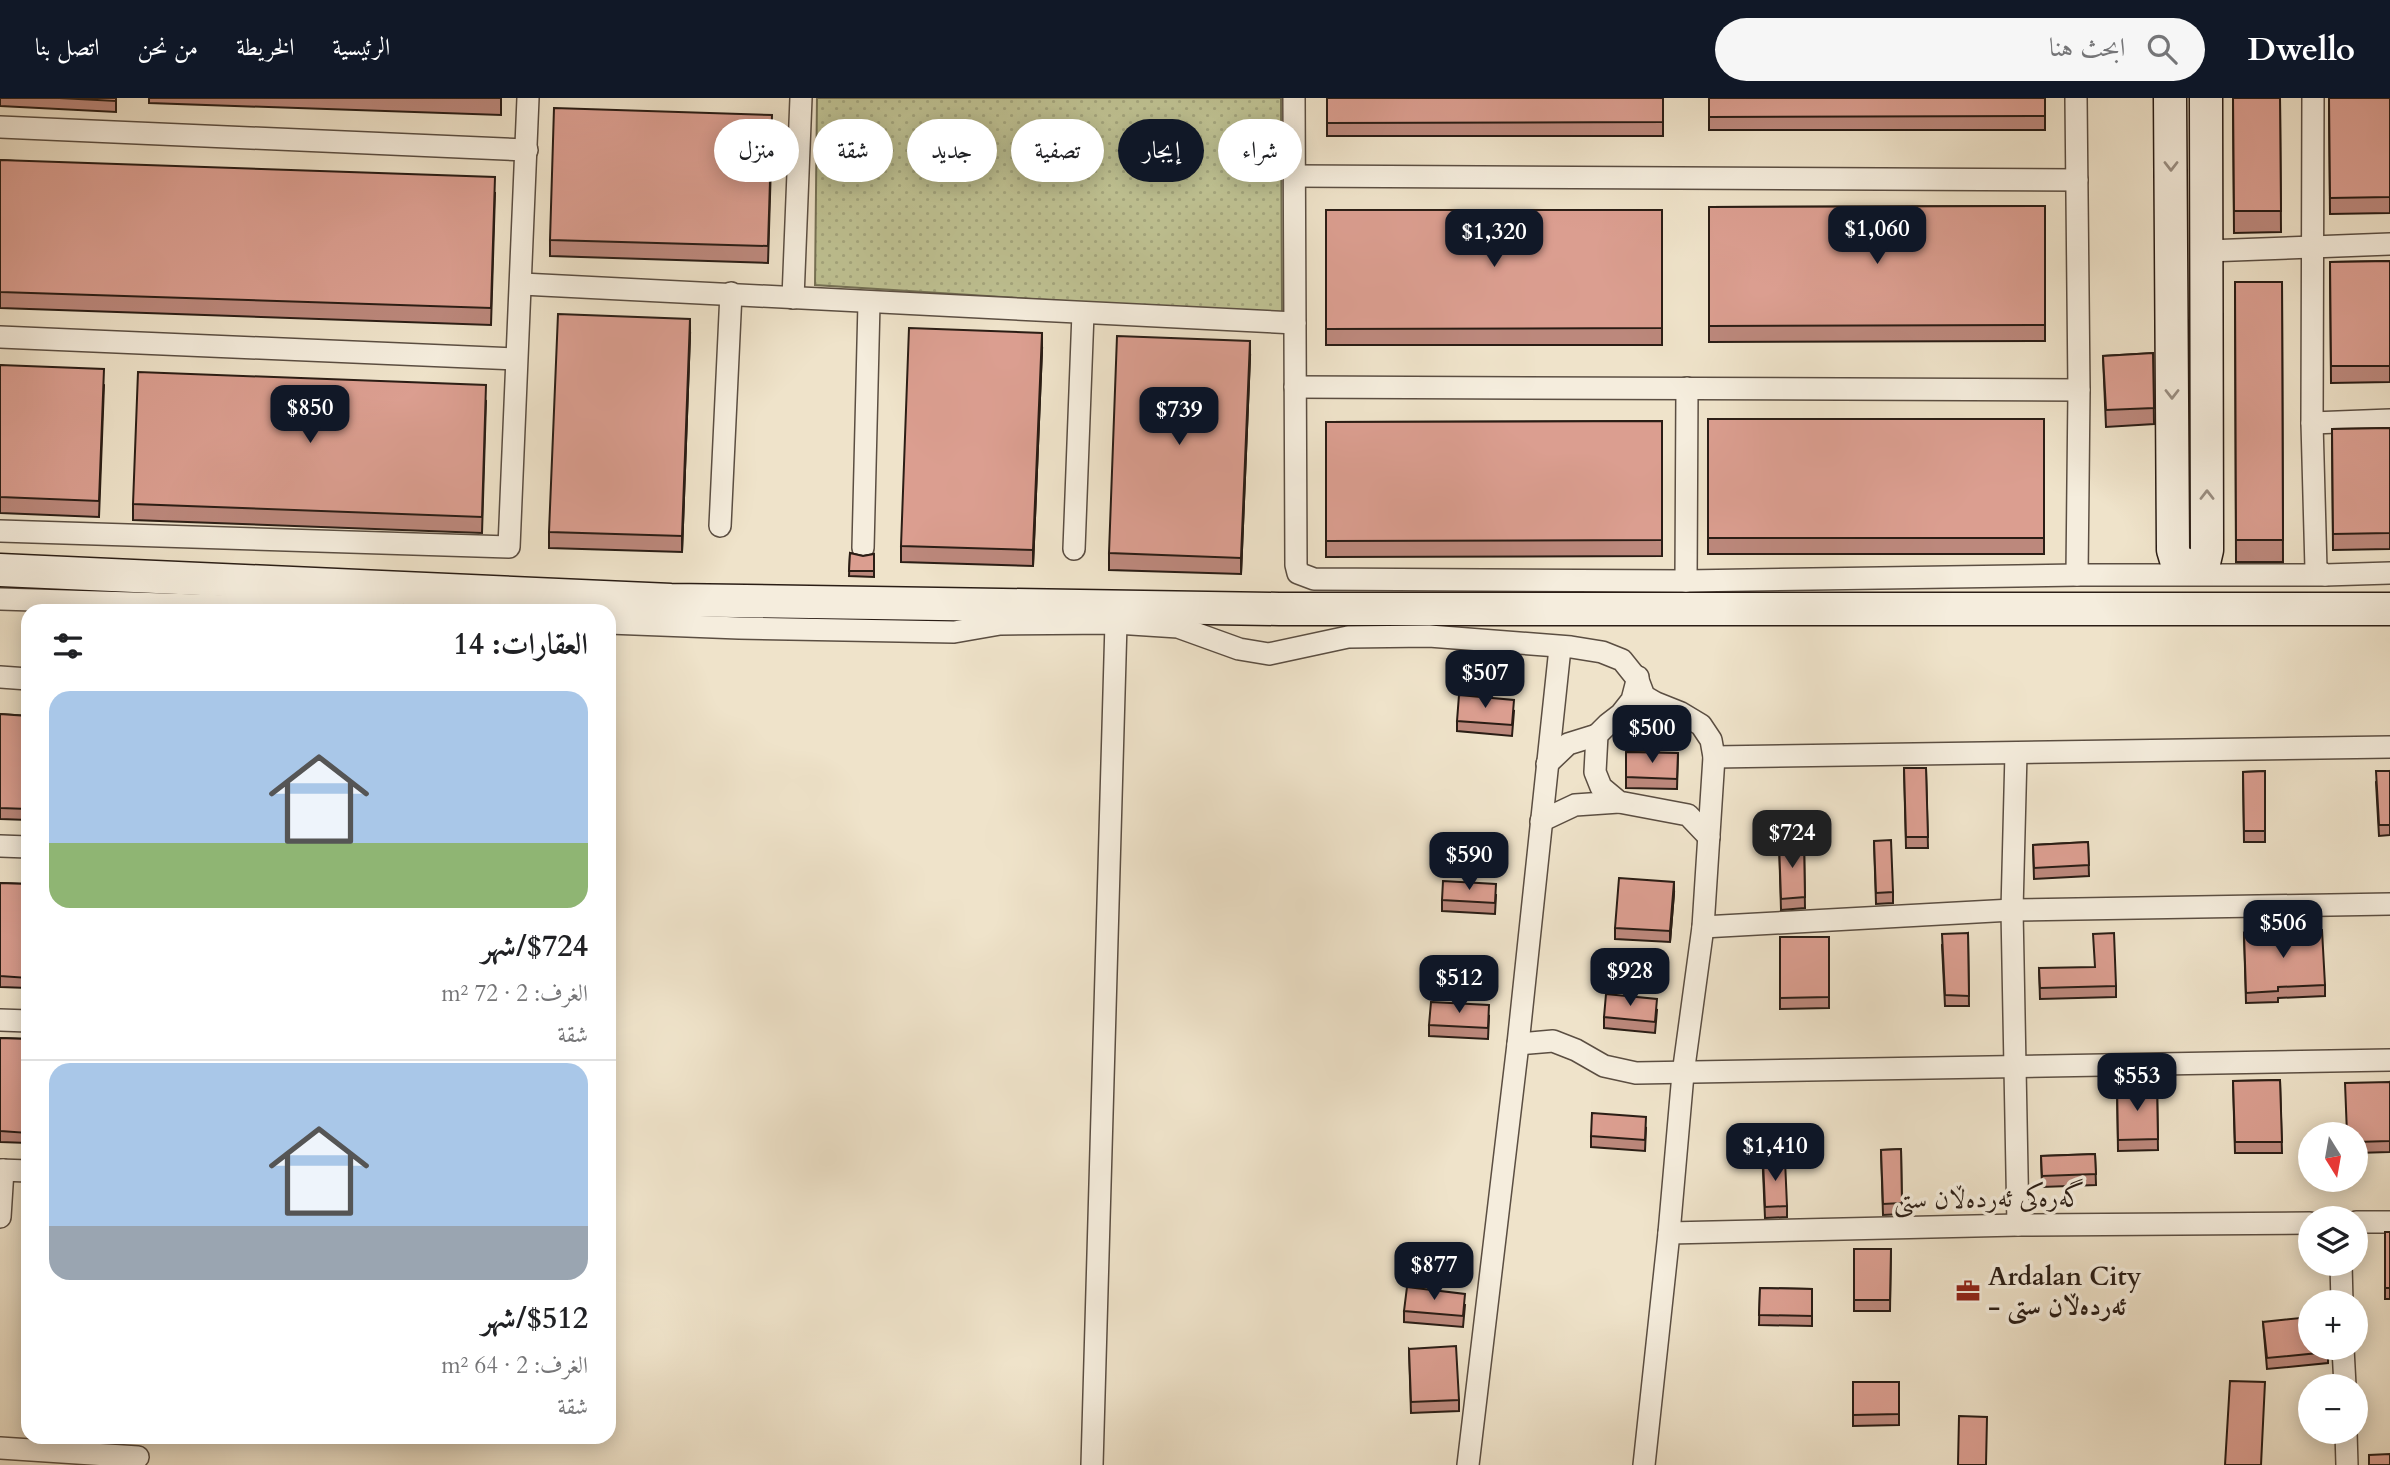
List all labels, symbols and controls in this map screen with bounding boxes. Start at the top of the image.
search box [1715,18,2205,81]
text: Dwello [2247,27,2355,72]
text: ابحث هنا [2049,30,2125,65]
icon: search [2143,30,2181,68]
text: اتصل بنا [35,31,99,64]
text: من نحن [137,31,198,64]
text: الخريطة [236,31,295,64]
text: الرئيسية [333,31,390,64]
chip: منزل [714,119,799,182]
chip: شقة [813,119,893,182]
chip: جديد [907,119,997,182]
chip: تصفية [1011,119,1104,182]
chip: إيجار [1118,119,1204,182]
chip: شراء [1218,119,1302,182]
one-way arrow [2163,161,2179,172]
pin: $1,060 [1820,206,1934,266]
pin: $1,320 [1437,209,1551,269]
text: $1,060 [1844,213,1910,244]
text: $1,320 [1461,216,1527,247]
pin: $850 [269,386,351,445]
pin: $739 [1138,388,1220,447]
one-way arrow [2164,389,2180,399]
text: $850 [286,392,334,423]
text: $739 [1155,394,1203,425]
one-way arrow [2199,490,2215,500]
text: العقارات: 14 [453,624,588,665]
icon: filters [49,627,87,665]
pin: $507 [1444,650,1526,710]
text: $507 [1461,657,1509,688]
pin: $500 [1611,706,1693,765]
text: $500 [1628,712,1676,743]
icon: home [256,736,382,862]
pin: $724 [1751,810,1833,870]
text: $724 [1768,817,1816,848]
pin: $590 [1428,832,1510,892]
text: $590 [1445,839,1493,870]
pin: $506 [2242,900,2324,960]
text: $506 [2259,907,2307,938]
text: $724/شهر [482,926,588,967]
pin: $928 [1589,948,1671,1008]
text: $928 [1606,955,1654,986]
pin: $512 [1418,956,1500,1015]
text: $512 [1435,962,1483,993]
text: الغرف: 2 · 72 m² [441,978,588,1009]
text: شقة [558,1019,588,1050]
pin: $553 [2096,1054,2178,1113]
text: $553 [2113,1060,2161,1091]
icon: home [256,1108,382,1234]
north arrow [2298,1122,2368,1192]
map controls [2298,1122,2368,1444]
pin: $1,410 [1718,1124,1832,1183]
text: $1,410 [1742,1130,1808,1161]
street label: گەرەکی ئەردەڵان ستی [1893,1178,2085,1219]
button: layers [2298,1206,2368,1276]
pin: $877 [1393,1242,1475,1302]
text: $877 [1410,1249,1458,1280]
place label: Ardalan City - ئەردەڵان ستی [1988,1259,2142,1325]
office icon: Ardalan City - ئەردەڵان ستی [1954,1277,1982,1305]
button: + [2298,1290,2368,1360]
text: $512/شهر [482,1298,588,1339]
text: الغرف: 2 · 64 m² [441,1350,588,1381]
button: − [2298,1374,2368,1444]
text: شقة [558,1391,588,1422]

